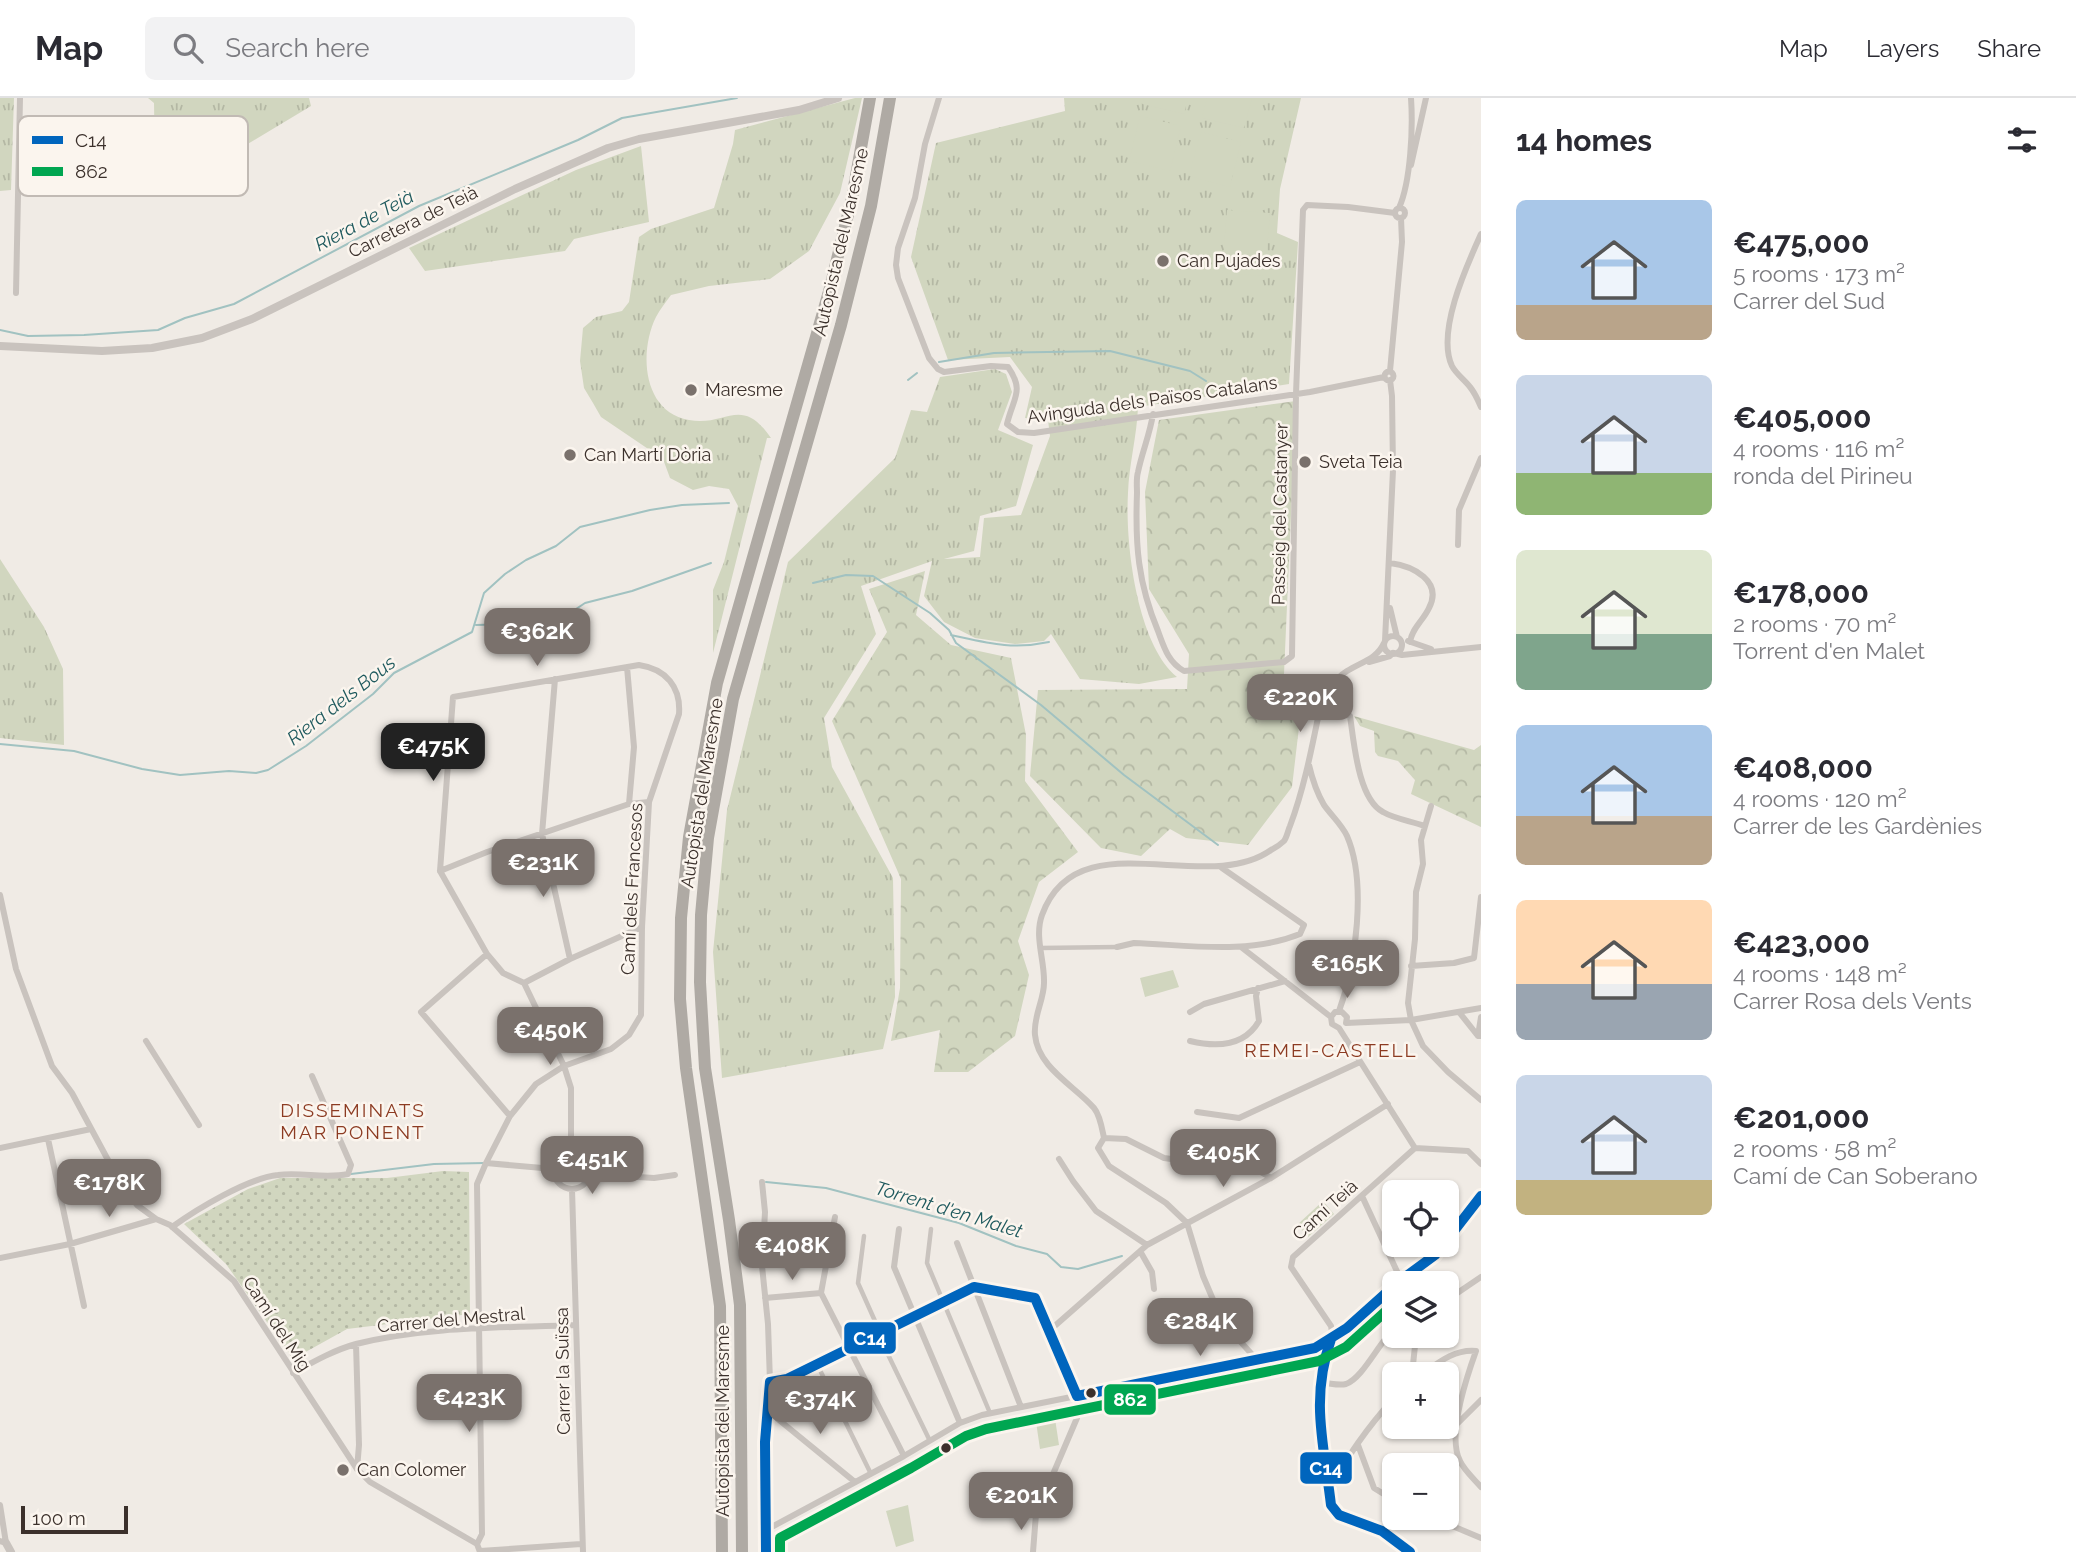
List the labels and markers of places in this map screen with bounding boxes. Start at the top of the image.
place label: Can Pujades [1177,250,1281,271]
marker: Can Pujades [1155,253,1171,269]
place label: Maresme [705,379,783,400]
marker: Maresme [683,382,699,398]
place label: Can Martí Dòria [584,444,711,465]
marker: Can Martí Dòria [562,447,578,463]
place label: Sveta Teia [1319,451,1403,472]
marker: Sveta Teia [1297,454,1313,470]
pin: €362K [488,608,586,668]
pin: €220K [1251,674,1349,734]
pin: €475K [384,724,482,783]
pin: €231K [494,840,592,899]
pin: €165K [1298,940,1396,1000]
pin: €450K [501,1007,599,1067]
pin: €405K [1174,1130,1272,1189]
pin: €451K [543,1136,641,1196]
pin: €178K [60,1160,158,1219]
pin: €408K [743,1222,841,1282]
pin: €284K [1151,1298,1249,1358]
pin: €423K [420,1374,518,1434]
pin: €374K [771,1376,869,1436]
unlabelled marker [1084,1386,1098,1400]
unlabelled marker [939,1441,953,1455]
place label: Can Colomer [357,1459,467,1480]
marker: Can Colomer [335,1462,351,1478]
pin: €201K [972,1472,1070,1532]

